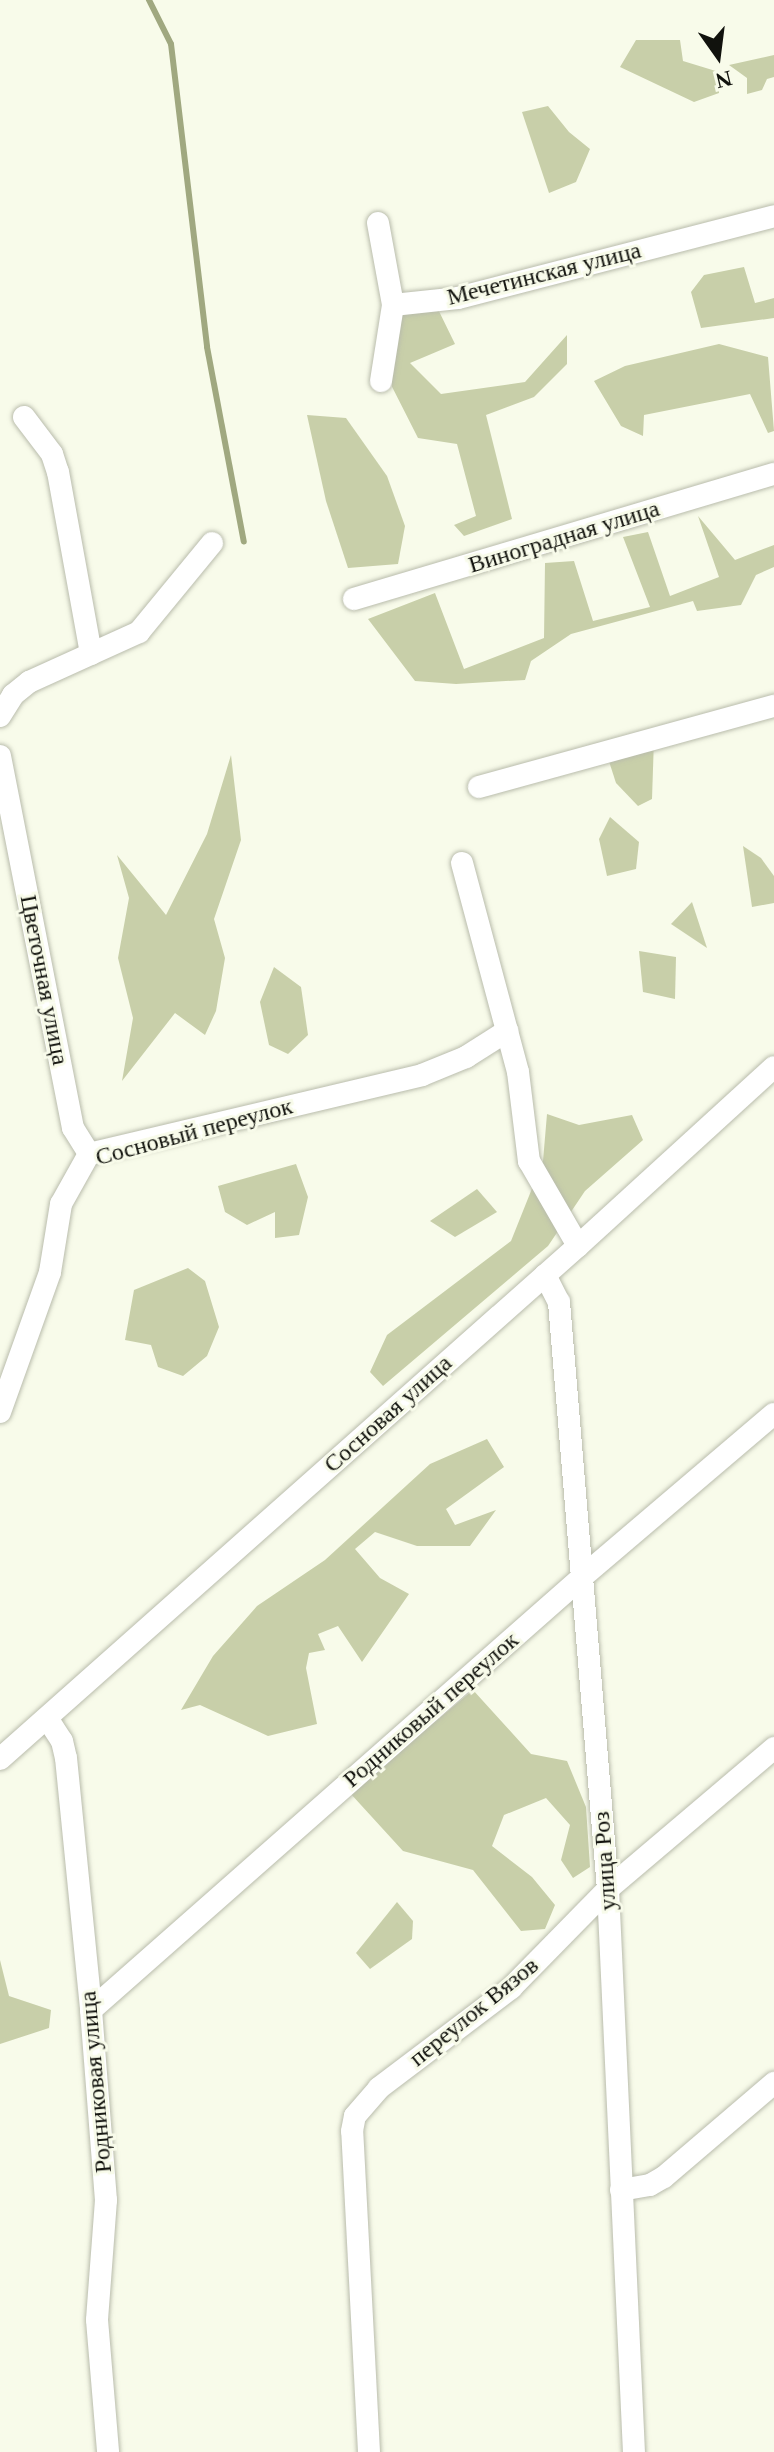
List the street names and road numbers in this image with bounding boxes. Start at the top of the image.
street label: Мечетинская улица [444,236,644,312]
street label: Виноградная улица [465,494,663,580]
street label: Цветочная улица [13,893,75,1067]
street label: Сосновый переулок [92,1092,296,1172]
street label: Сосновая улица [318,1349,458,1479]
street label: Родниковый переулок [337,1626,525,1794]
street label: улица Роз [587,1810,623,1912]
street label: переулок Вязов [404,1951,544,2073]
street label: Родниковая улица [74,1990,118,2174]

